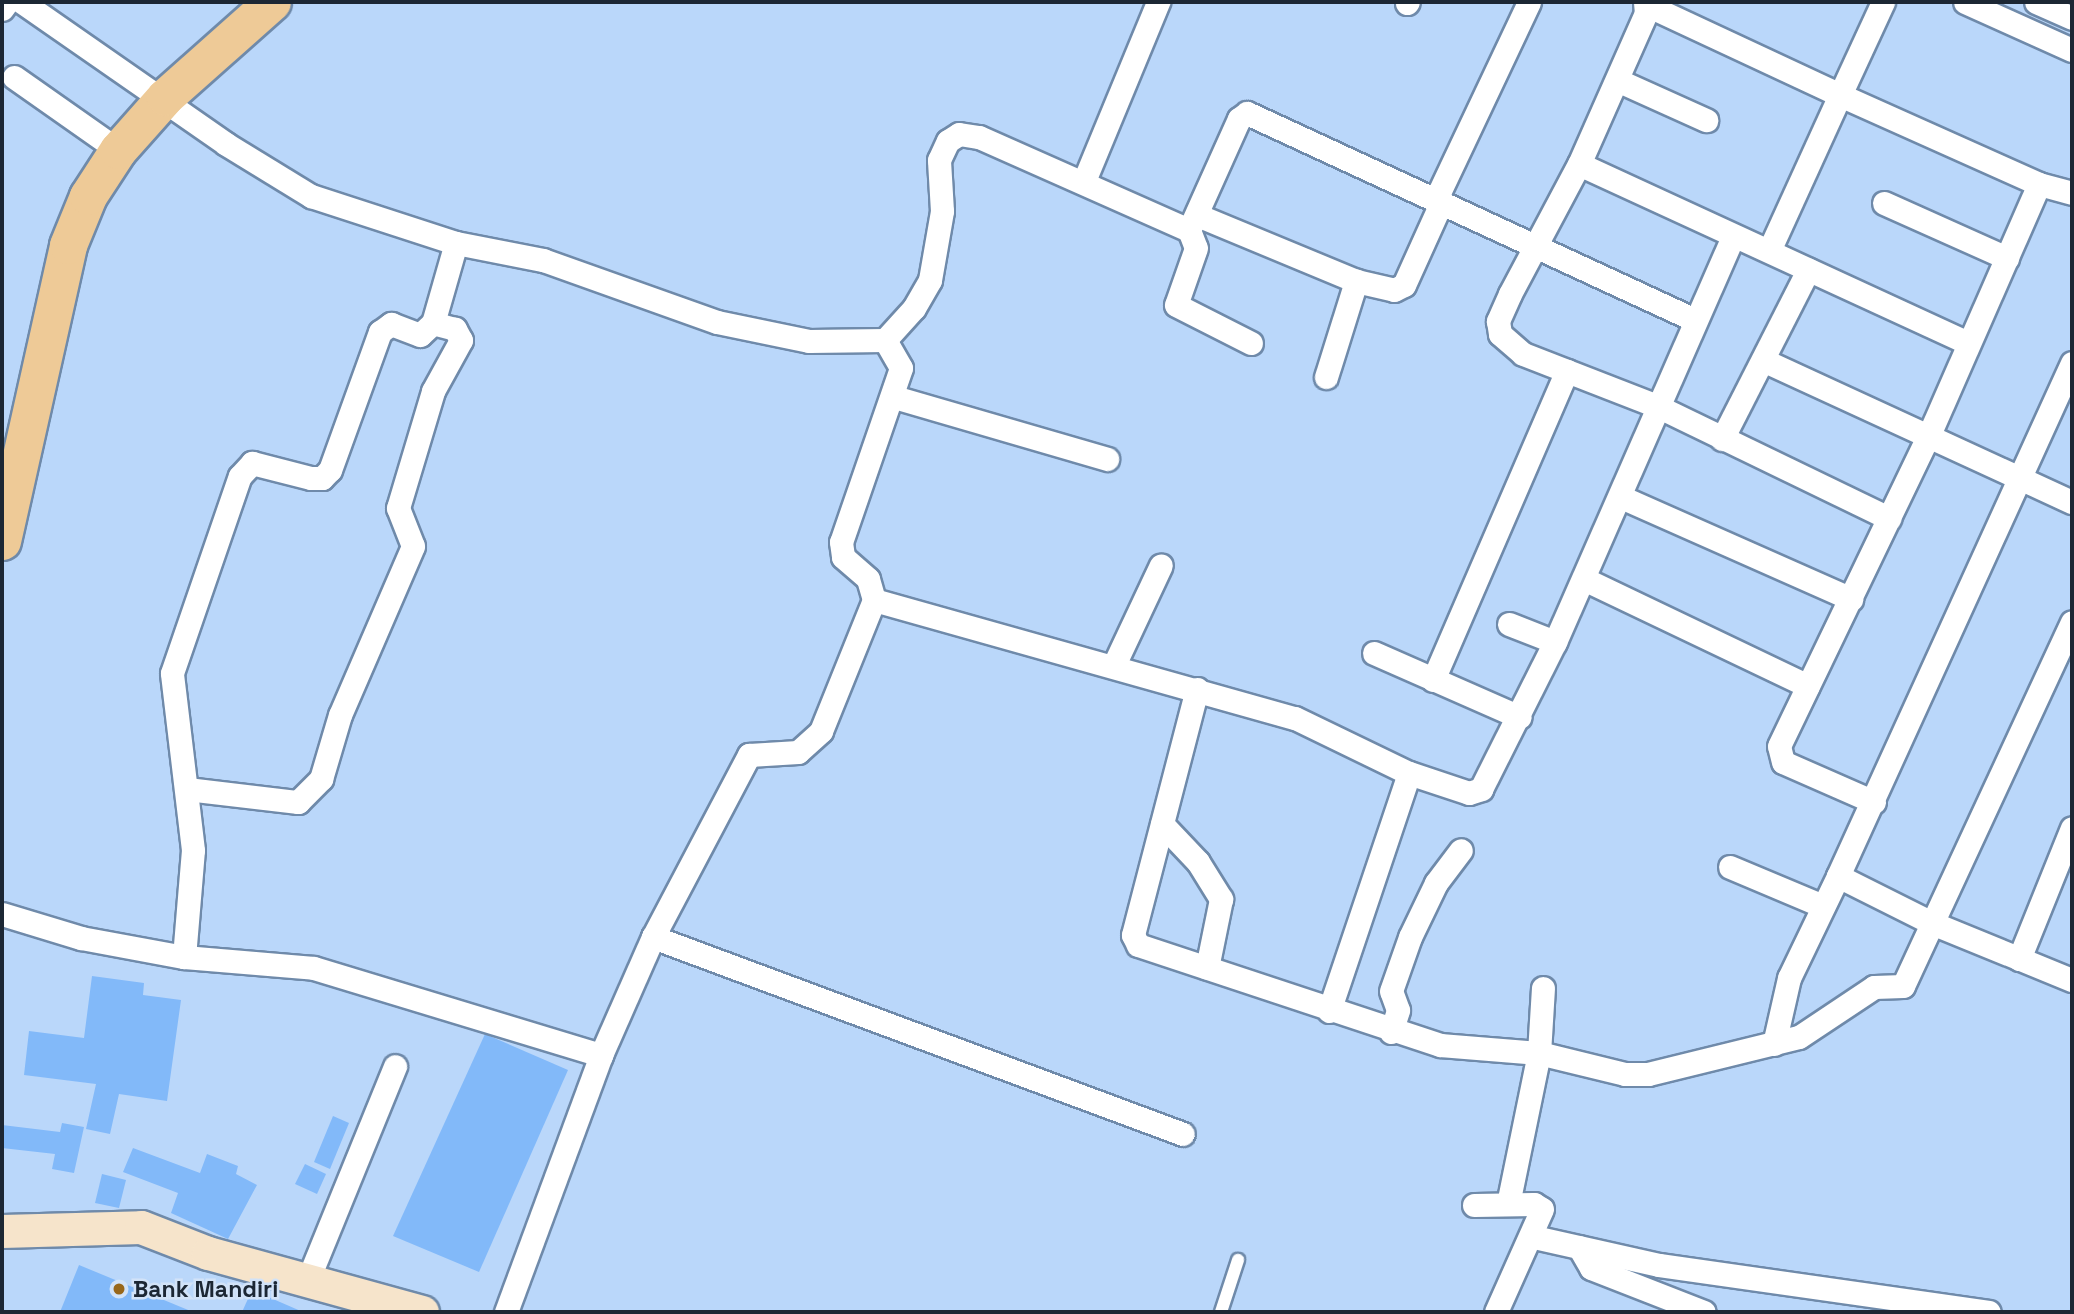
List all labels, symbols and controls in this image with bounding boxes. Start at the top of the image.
place label: Bank Mandiri [133,1275,278,1303]
marker: Bank Mandiri [111,1281,127,1297]

